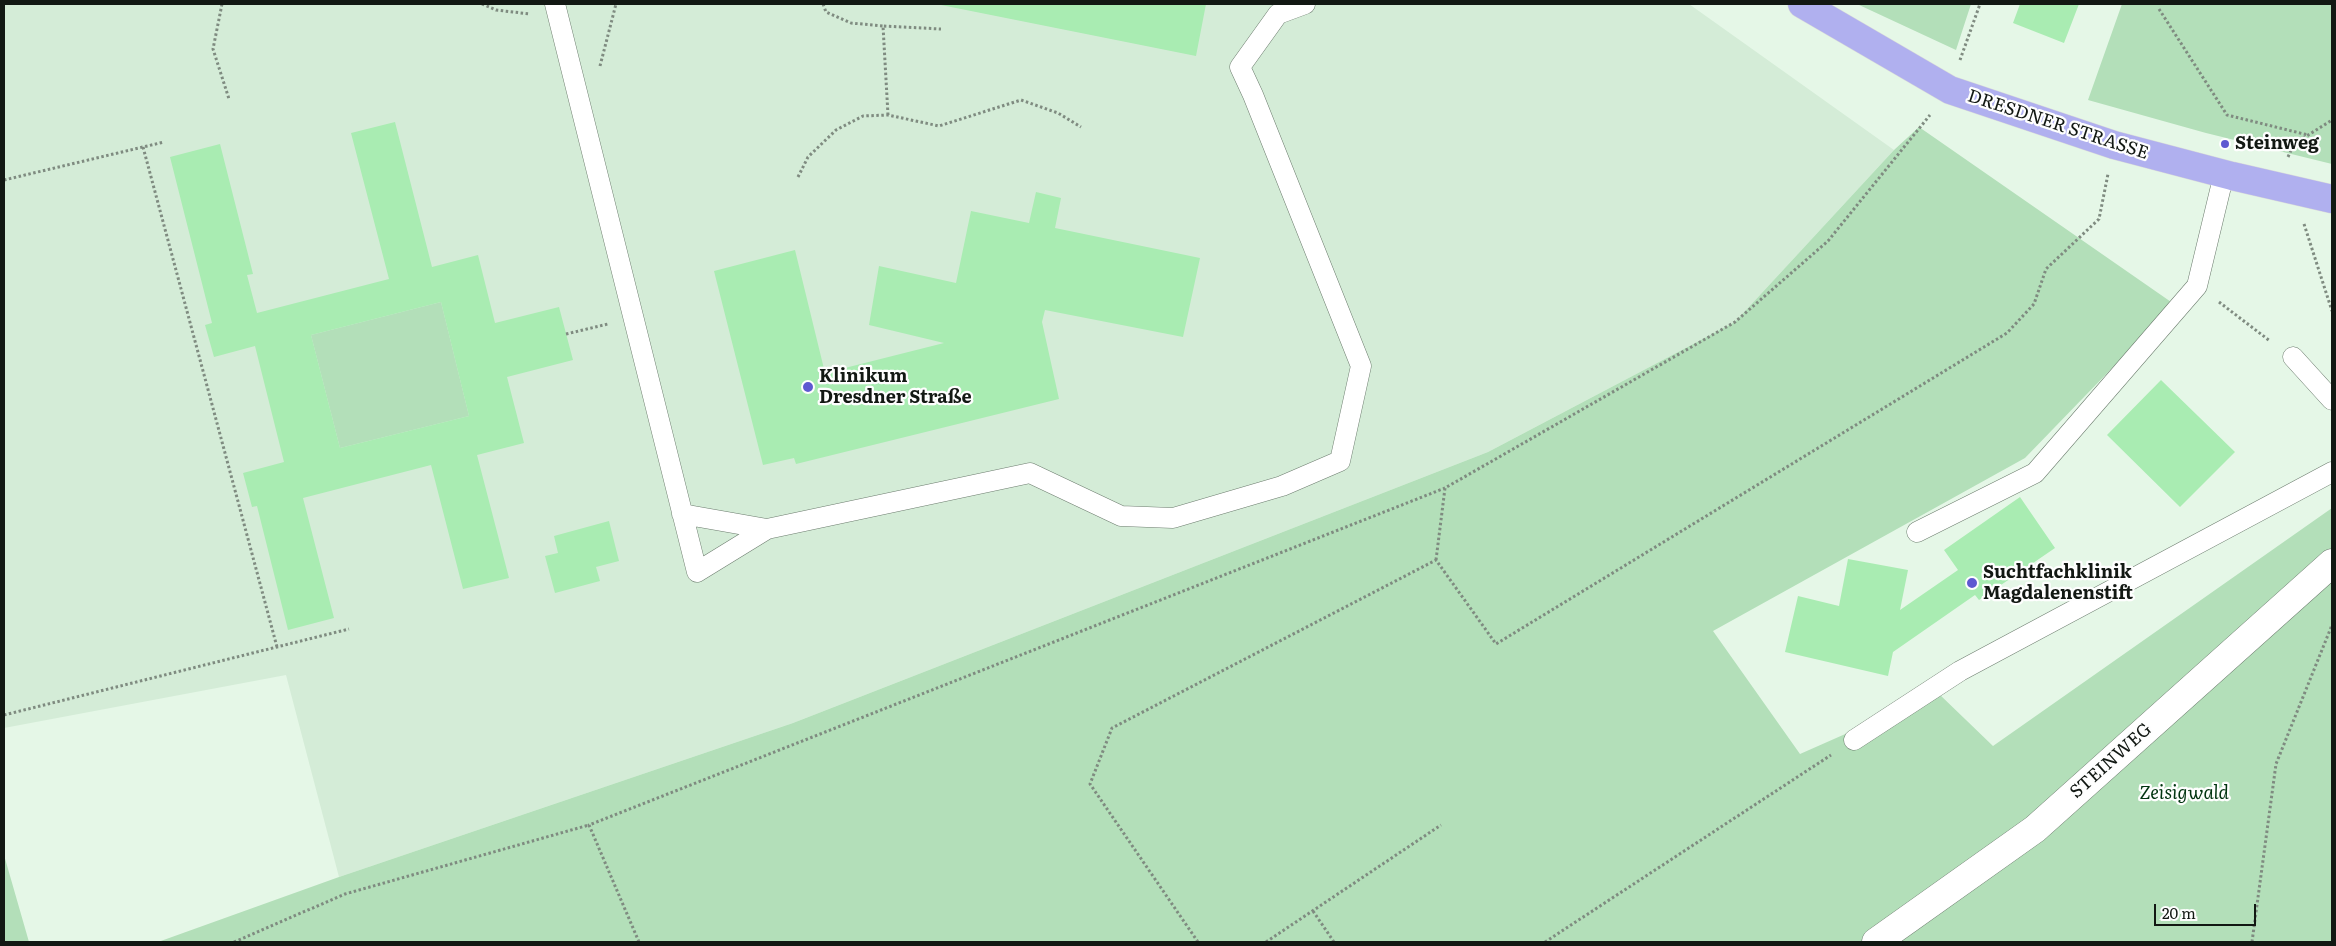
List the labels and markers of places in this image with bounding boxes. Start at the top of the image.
place label: Steinweg [2235,133,2319,155]
marker: Steinweg [2219,138,2231,150]
place label: Klinikum Dresdner Straße [819,366,972,408]
marker: Klinikum Dresdner Straße [801,380,815,394]
place label: Suchtfachklinik Magdalenenstift [1983,562,2133,604]
marker: Suchtfachklinik Magdalenenstift [1965,576,1979,590]

